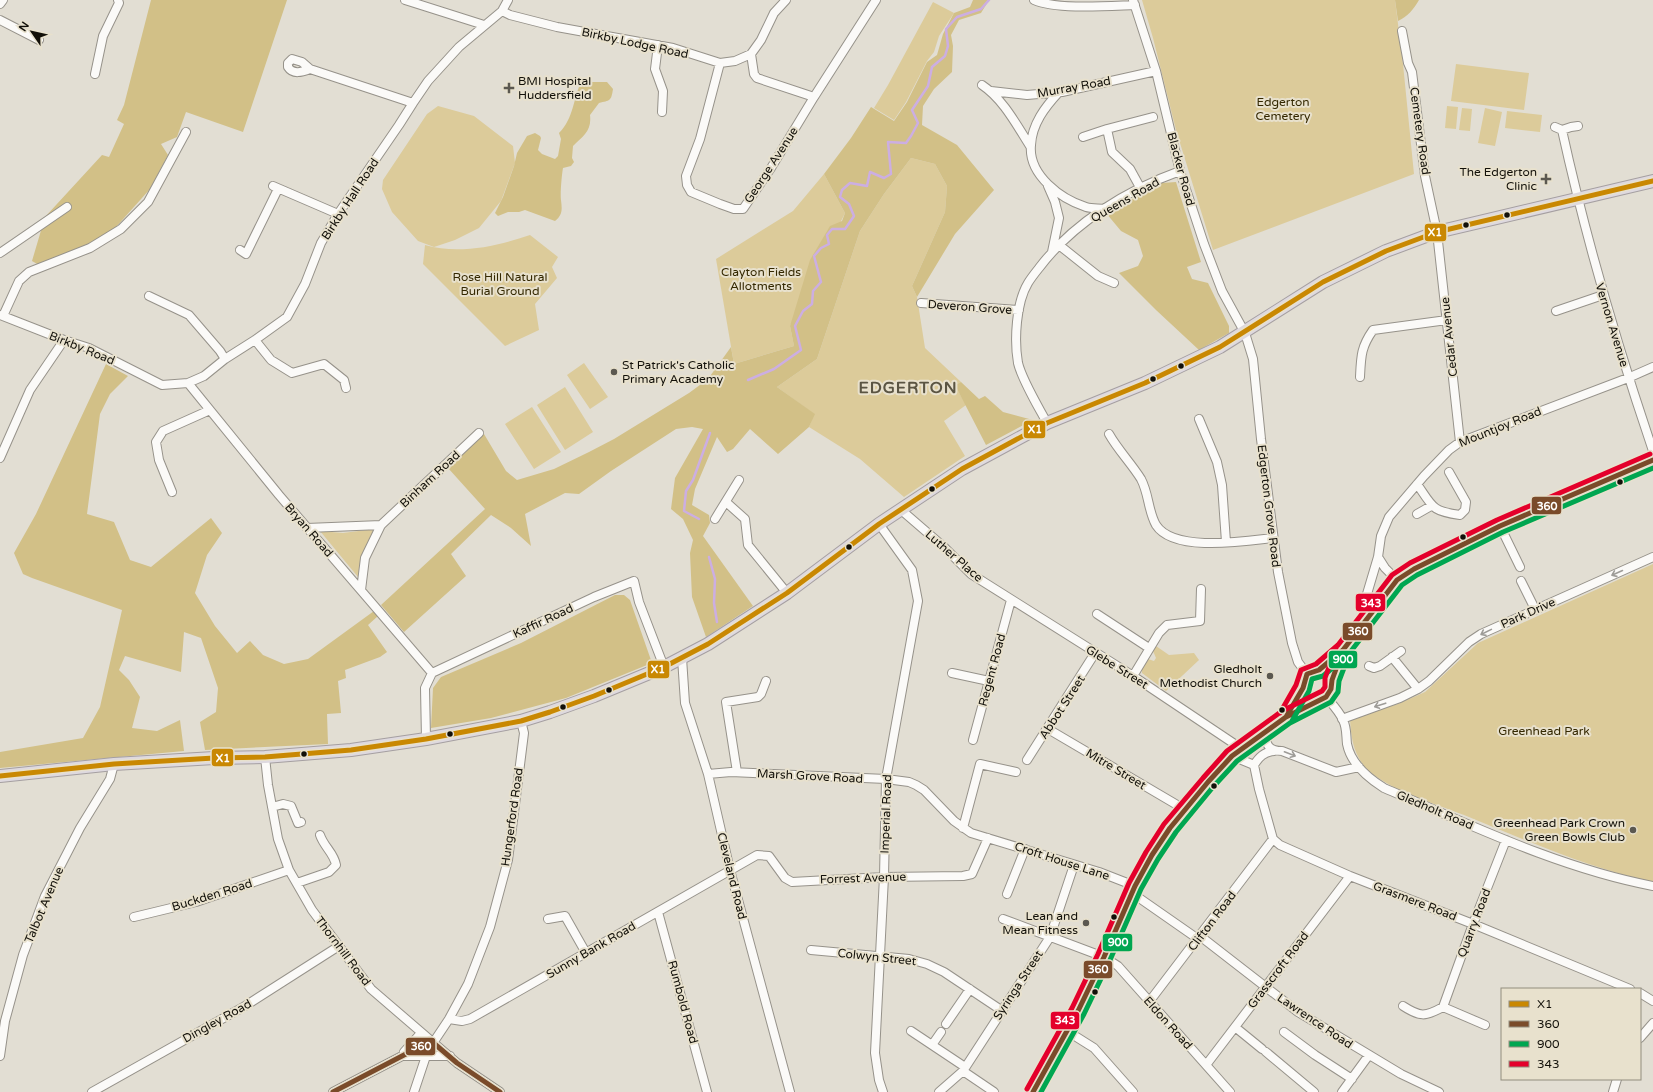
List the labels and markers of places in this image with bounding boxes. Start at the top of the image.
place label: BMI Hospital Huddersfield [518,74,592,102]
marker: BMI Hospital Huddersfield [503,82,515,94]
place label: The Edgerton Clinic [1459,165,1537,193]
marker: The Edgerton Clinic [1540,173,1552,185]
unlabelled marker [1502,210,1512,220]
unlabelled marker [1461,220,1471,230]
place label: St Patrick's Catholic Primary Academy [622,358,734,386]
unlabelled marker [1176,361,1186,371]
marker: St Patrick's Catholic Primary Academy [609,367,619,377]
unlabelled marker [1148,374,1158,384]
unlabelled marker [1615,477,1625,487]
unlabelled marker [927,484,937,494]
unlabelled marker [1458,532,1468,542]
unlabelled marker [844,542,854,552]
place label: Gledholt Methodist Church [1160,662,1262,690]
marker: Gledholt Methodist Church [1265,671,1275,681]
unlabelled marker [604,685,614,695]
unlabelled marker [558,702,568,712]
unlabelled marker [1277,705,1287,715]
unlabelled marker [445,729,455,739]
unlabelled marker [299,749,309,759]
unlabelled marker [1209,781,1219,791]
place label: Greenhead Park Crown Green Bowls Club [1494,816,1625,844]
marker: Greenhead Park Crown Green Bowls Club [1628,825,1638,835]
place label: Lean and Mean Fitness [1002,909,1078,937]
unlabelled marker [1109,912,1119,922]
marker: Lean and Mean Fitness [1081,918,1091,928]
unlabelled marker [1090,987,1100,997]

